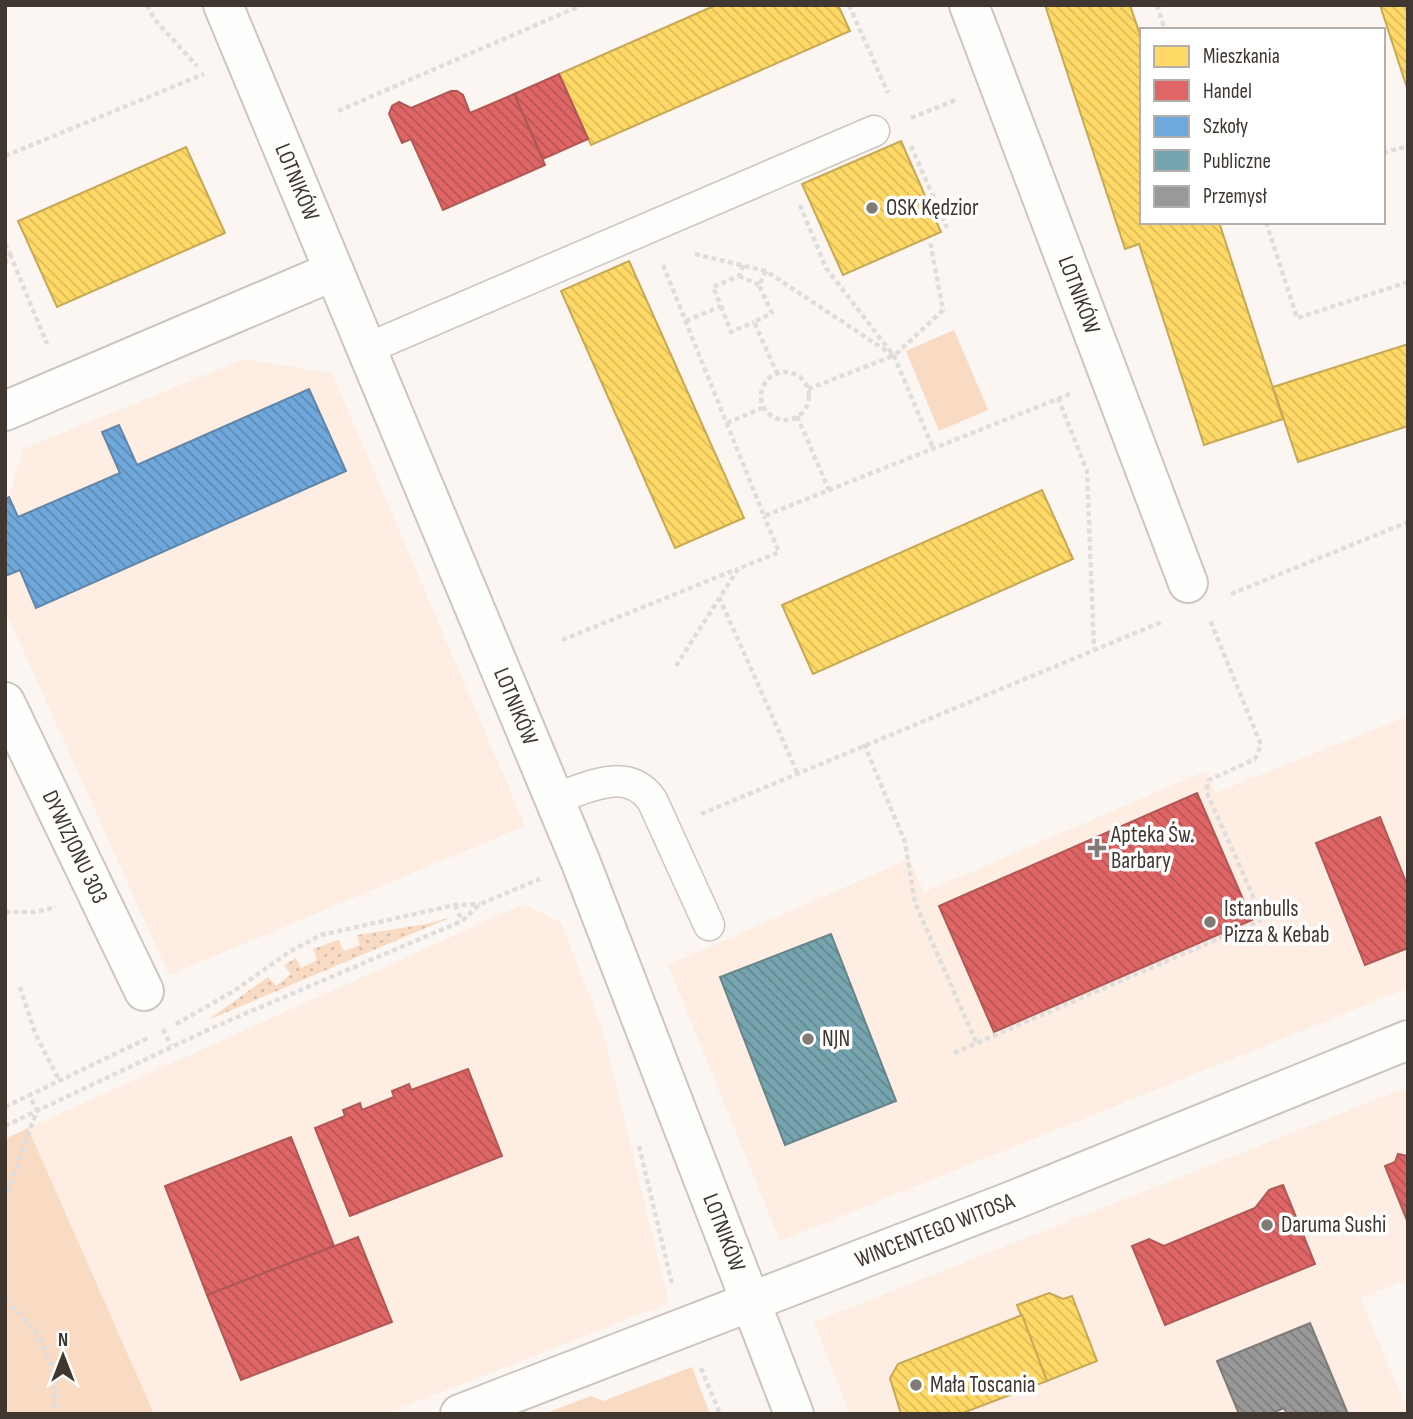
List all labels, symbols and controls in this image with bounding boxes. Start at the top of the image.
legend [1140,28,1385,224]
text: Mieszkania [1203,44,1280,69]
text: Handel [1203,79,1252,104]
text: Szkoły [1203,114,1248,139]
street label: LOTNIKÓW [268,139,325,225]
text: Publiczne [1203,149,1271,174]
text: Przemysł [1203,184,1267,209]
place label: OSK Kędzior [886,194,979,222]
marker: OSK Kędzior [864,200,880,216]
street label: LOTNIKÓW [1051,252,1106,338]
street label: LOTNIKÓW [487,664,544,749]
street label: DYWIZJONU 303 [36,786,114,908]
place label: Apteka Św. Barbary [1110,821,1194,875]
marker: Apteka Św. Barbary [1089,840,1105,856]
place label: Istanbulls Pizza & Kebab [1224,895,1329,949]
marker: Istanbulls Pizza & Kebab [1202,914,1218,930]
place label: NJN [822,1025,850,1053]
marker: NJN [800,1031,816,1047]
street label: WINCENTEGO WITOSA [851,1187,1019,1274]
street label: LOTNIKÓW [696,1190,752,1276]
place label: Daruma Sushi [1281,1211,1386,1239]
marker: Daruma Sushi [1259,1217,1275,1233]
north arrow [28,1321,98,1391]
text: N [58,1329,68,1352]
place label: Mała Toscania [930,1371,1036,1399]
marker: Mała Toscania [908,1377,924,1393]

